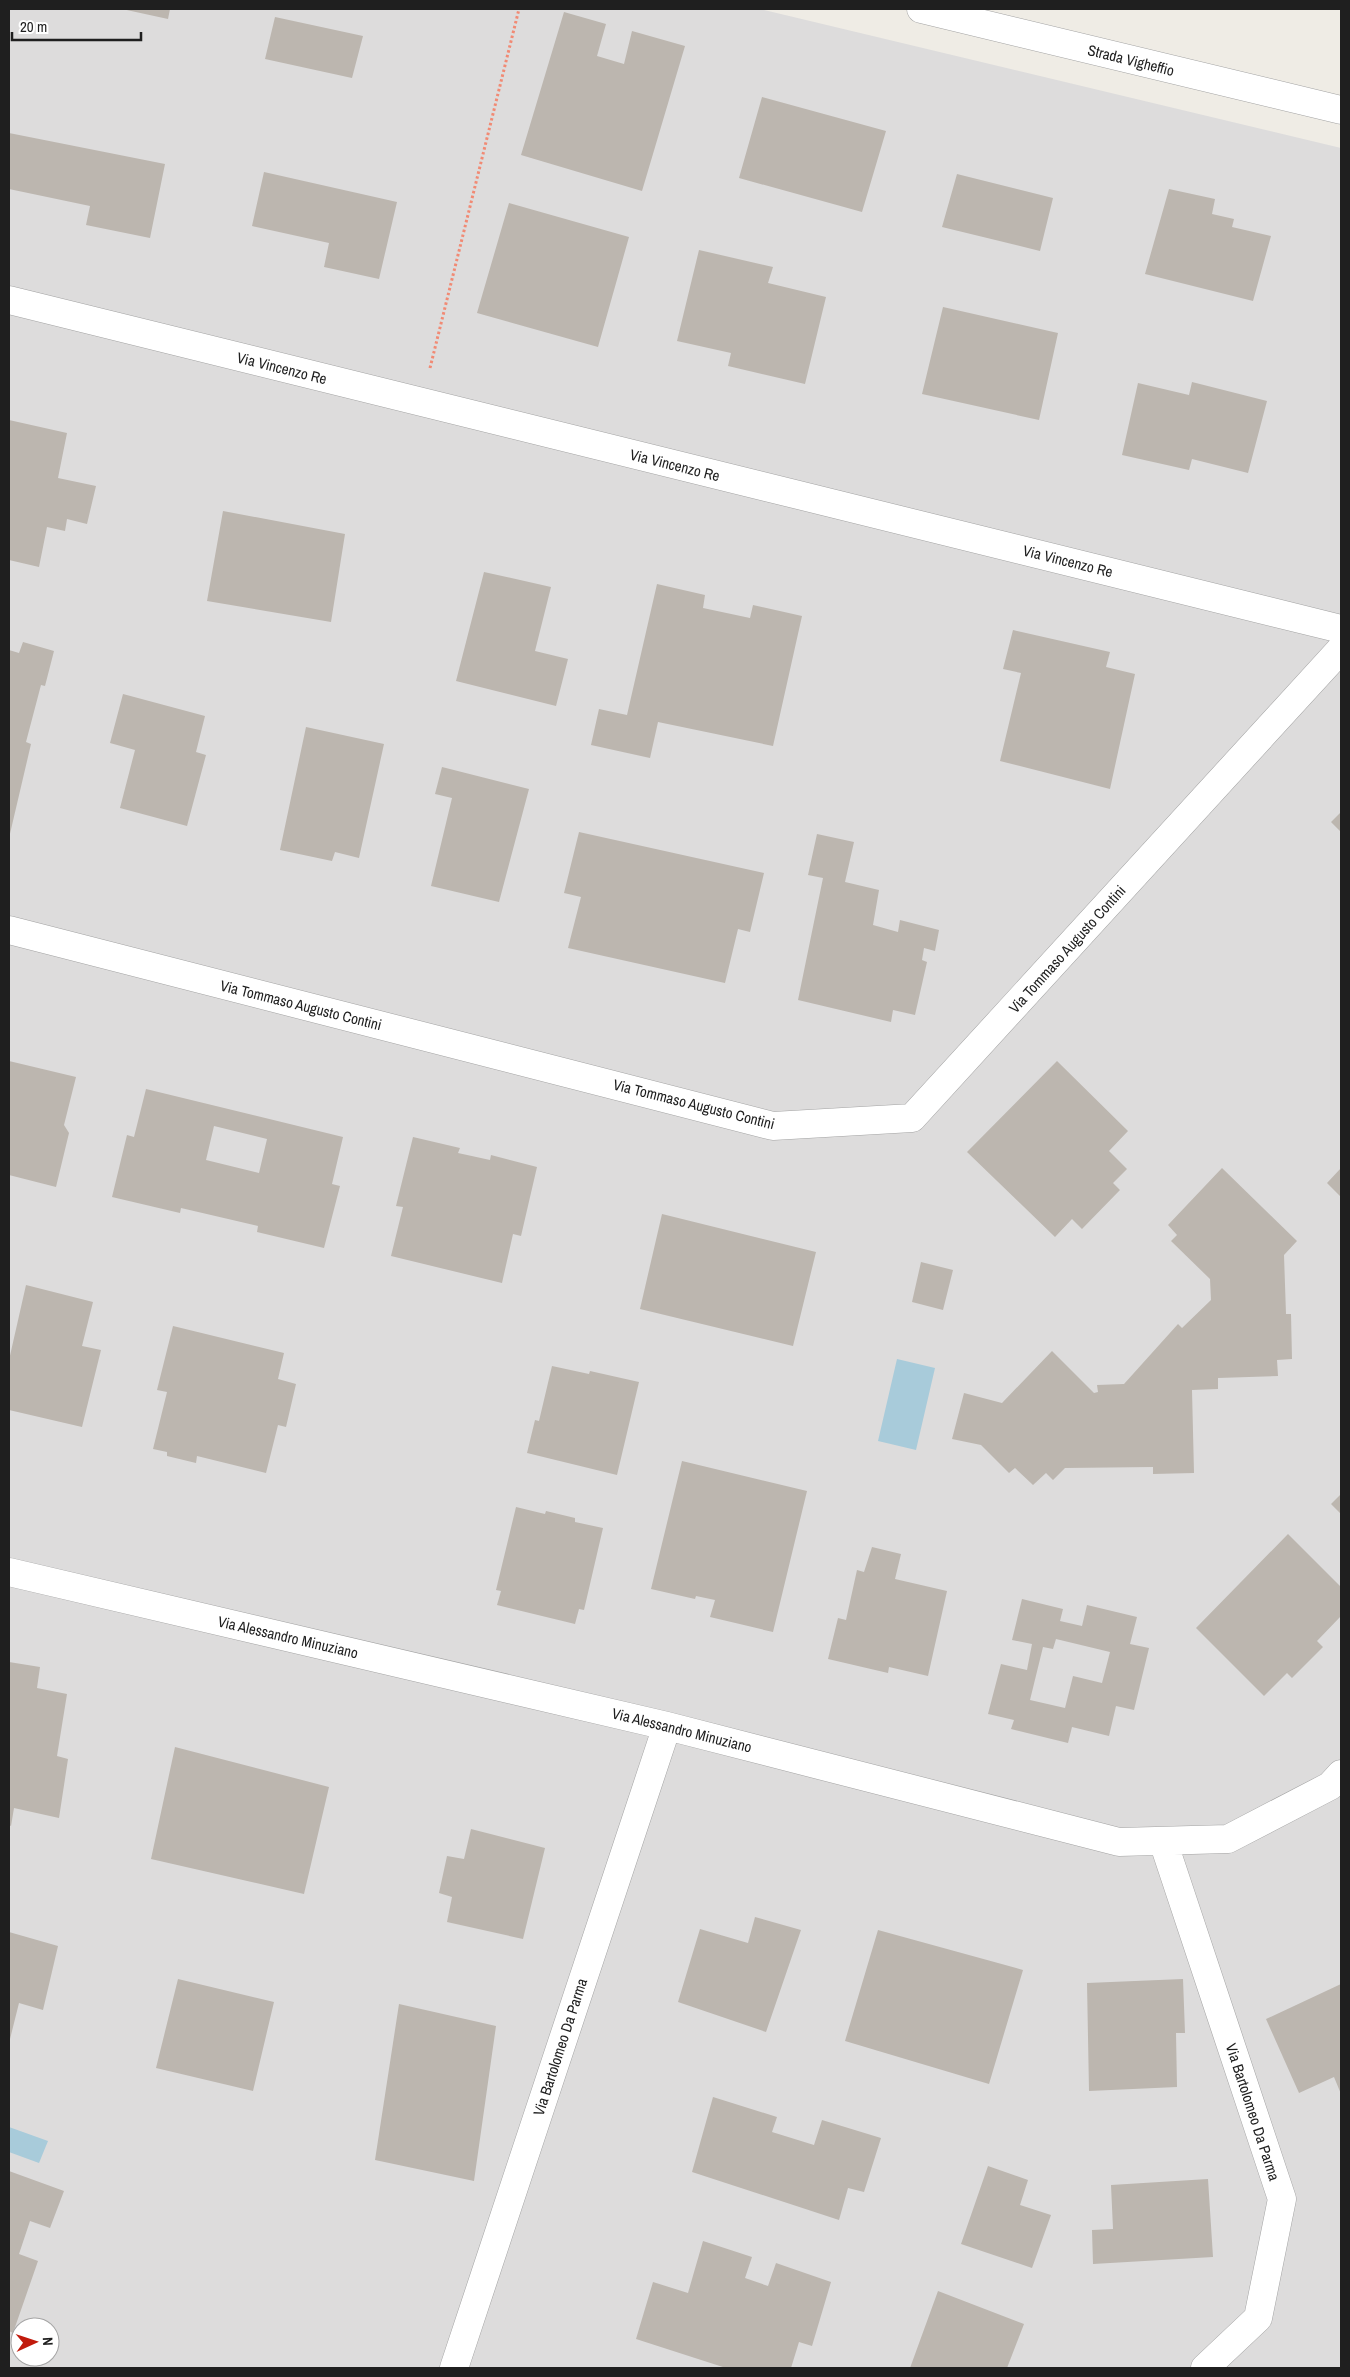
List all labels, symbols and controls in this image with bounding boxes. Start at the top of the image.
scale bar [12,10,141,42]
text: 20 m [20,16,47,37]
street label: Strada Vigheffio [1086,39,1177,81]
street label: Via Vincenzo Re [235,347,329,389]
street label: Via Vincenzo Re [628,444,722,486]
street label: Via Vincenzo Re [1021,540,1115,582]
street label: Via Tommaso Augusto Contini [1004,880,1130,1018]
street label: Via Tommaso Augusto Contini [218,975,384,1035]
street label: Via Tommaso Augusto Contini [611,1074,777,1134]
street label: Via Alessandro Minuziano [216,1611,360,1663]
street label: Via Alessandro Minuziano [610,1702,754,1758]
street label: Via Bartolomeo Da Parma [528,1975,592,2118]
street label: Via Bartolomeo Da Parma [1221,2041,1285,2184]
north arrow [10,2317,60,2367]
text: N [39,2337,57,2346]

